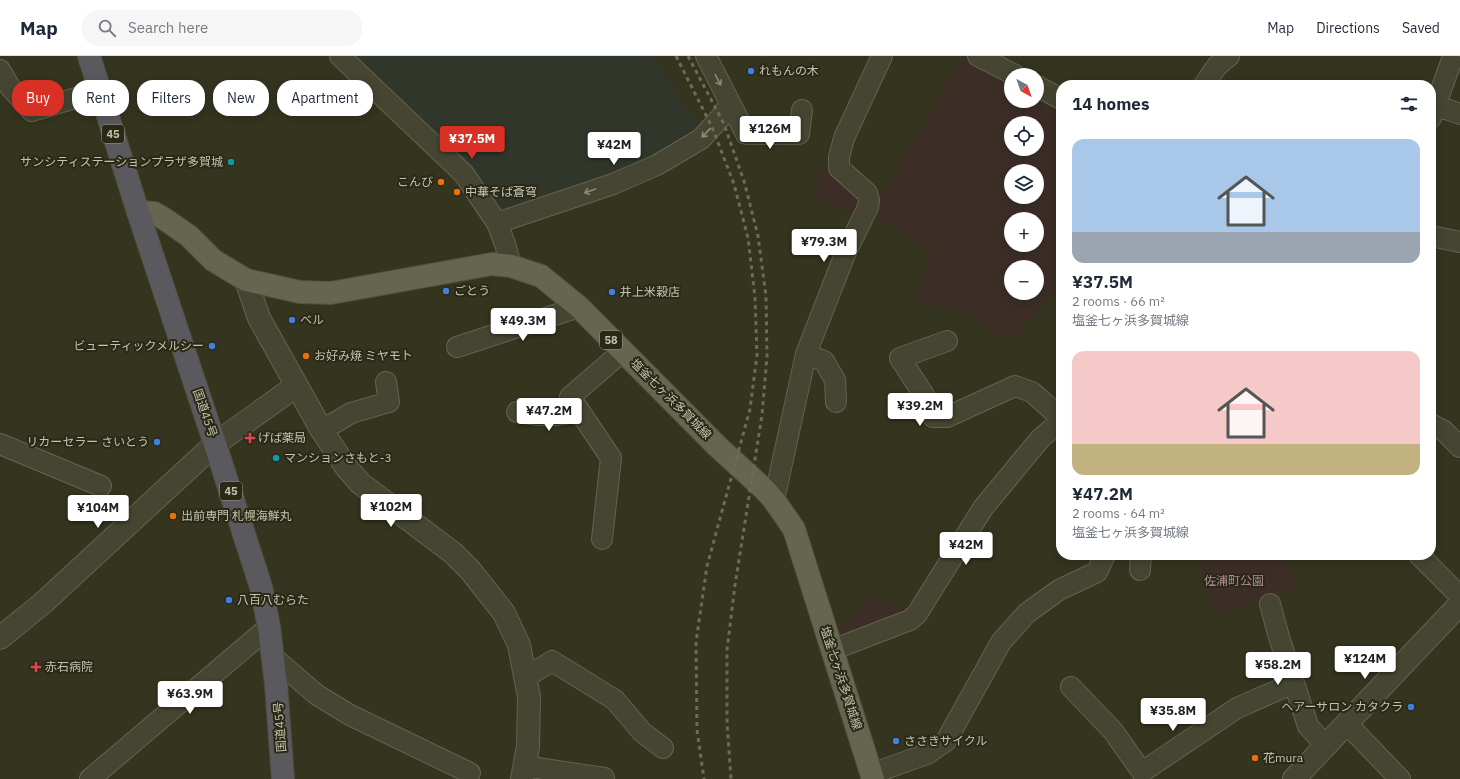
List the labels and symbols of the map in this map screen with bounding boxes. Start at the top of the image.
place label: れもんの木 [759,63,819,78]
marker: れもんの木 [746,66,756,76]
north arrow [1004,68,1044,108]
one-way arrow [715,73,723,85]
pin: ¥126M [742,116,798,150]
road number: 45 [102,125,124,143]
pin: ¥37.5M [439,126,505,160]
one-way arrow [702,128,711,138]
pin: ¥42M [590,132,638,166]
place label: サンシティステーションプラザ多賀城 [20,154,223,169]
marker: サンシティステーションプラザ多賀城 [226,157,236,167]
place label: こんび [397,174,433,189]
marker: こんび [436,177,446,187]
place label: 中華そば蒼穹 [465,184,537,199]
marker: 中華そば蒼穹 [452,187,462,197]
one-way arrow [585,188,597,196]
pin: ¥79.3M [791,229,857,263]
place label: ごとう [454,283,490,298]
place label: 井上米穀店 [620,284,680,299]
marker: ごとう [441,286,451,296]
marker: 井上米穀店 [607,287,617,297]
pin: ¥49.3M [490,308,556,342]
place label: ベル [300,312,324,327]
marker: ベル [287,315,297,325]
road number: 58 [600,331,622,349]
place label: ビューティックメルシー [73,338,204,353]
marker: ビューティックメルシー [207,341,217,351]
place label: お好み焼 ミヤモト [314,348,413,363]
marker: お好み焼 ミヤモト [301,351,311,361]
street label: 塩釜七ヶ浜多賀城線 [628,355,715,442]
street label: 国道45号 [190,387,221,439]
pin: ¥39.2M [887,393,953,427]
pin: ¥47.2M [516,398,582,432]
place label: げば薬局 [258,430,306,445]
marker: げば薬局 [245,433,255,443]
place label: リカーセラー さいとう [26,434,149,449]
marker: リカーセラー さいとう [152,437,162,447]
place label: マンションさもと-3 [284,450,392,465]
marker: マンションさもと-3 [271,453,281,463]
road number: 45 [220,482,242,500]
pin: ¥102M [363,494,419,528]
pin: ¥104M [70,495,126,529]
place label: 出前専門 札幌海鮮丸 [181,508,292,523]
marker: 出前専門 札幌海鮮丸 [168,511,178,521]
pin: ¥42M [942,532,990,566]
park label: 佐浦町公園 [1204,573,1264,588]
place label: 八百八むらた [237,592,309,607]
marker: 八百八むらた [224,595,234,605]
street label: 塩釜七ヶ浜多賀城線 [818,624,865,732]
pin: ¥124M [1337,646,1393,680]
pin: ¥58.2M [1245,652,1311,686]
place label: 赤石病院 [45,659,93,674]
marker: 赤石病院 [30,661,42,673]
pin: ¥63.9M [157,681,223,715]
pin: ¥35.8M [1140,698,1206,732]
place label: ヘアーサロン カタクラ [1281,699,1403,714]
street label: 国道45号 [270,701,289,753]
marker: ヘアーサロン カタクラ [1406,702,1416,712]
place label: ささきサイクル [904,733,987,748]
marker: ささきサイクル [891,736,901,746]
place label: 花mura [1263,750,1304,765]
marker: 花mura [1250,753,1260,763]

